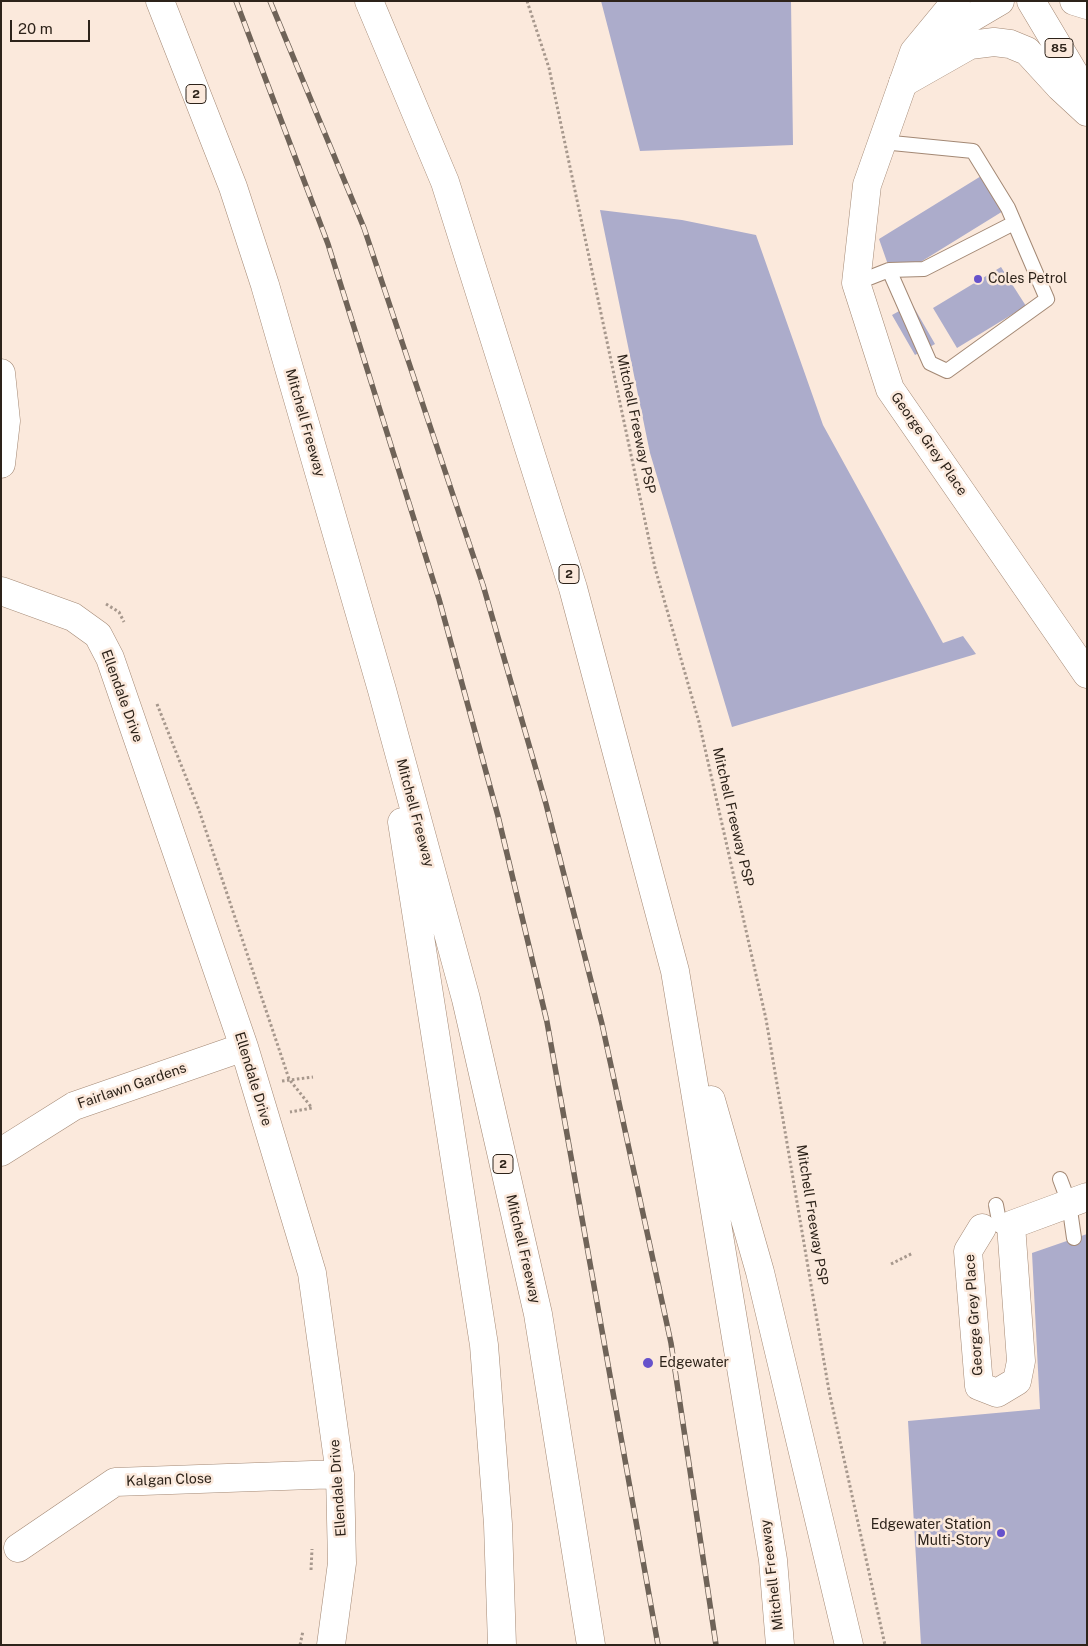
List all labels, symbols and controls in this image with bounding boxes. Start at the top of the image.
scale bar [12,10,92,42]
text: 20 m [18,20,53,37]
road number: 85 [1045,38,1073,58]
road number: 2 [186,85,206,104]
place label: Coles Petrol [988,271,1067,287]
marker: Coles Petrol [972,273,984,285]
street label: Mitchell Freeway PSP [613,353,659,495]
street label: Mitchell Freeway [282,367,328,479]
street label: George Grey Place [887,389,971,499]
road number: 2 [559,564,579,584]
street label: Ellendale Drive [97,647,147,745]
street label: Mitchell Freeway PSP [709,746,757,888]
street label: Mitchell Freeway [392,757,438,869]
street label: Ellendale Drive [231,1030,275,1128]
street label: Fairlawn Gardens [75,1060,189,1112]
street label: Mitchell Freeway PSP [793,1143,831,1287]
road number: 2 [493,1154,513,1174]
street label: Mitchell Freeway [502,1193,544,1305]
street label: George Grey Place [961,1254,987,1376]
place label: Edgewater [659,1355,729,1371]
marker: Edgewater [641,1356,655,1370]
street label: Ellendale Drive [326,1439,350,1537]
street label: Kalgan Close [126,1470,212,1490]
place label: Edgewater Station Multi-Story [871,1517,991,1550]
street label: Mitchell Freeway [757,1519,787,1631]
marker: Edgewater Station Multi-Story [995,1527,1007,1539]

